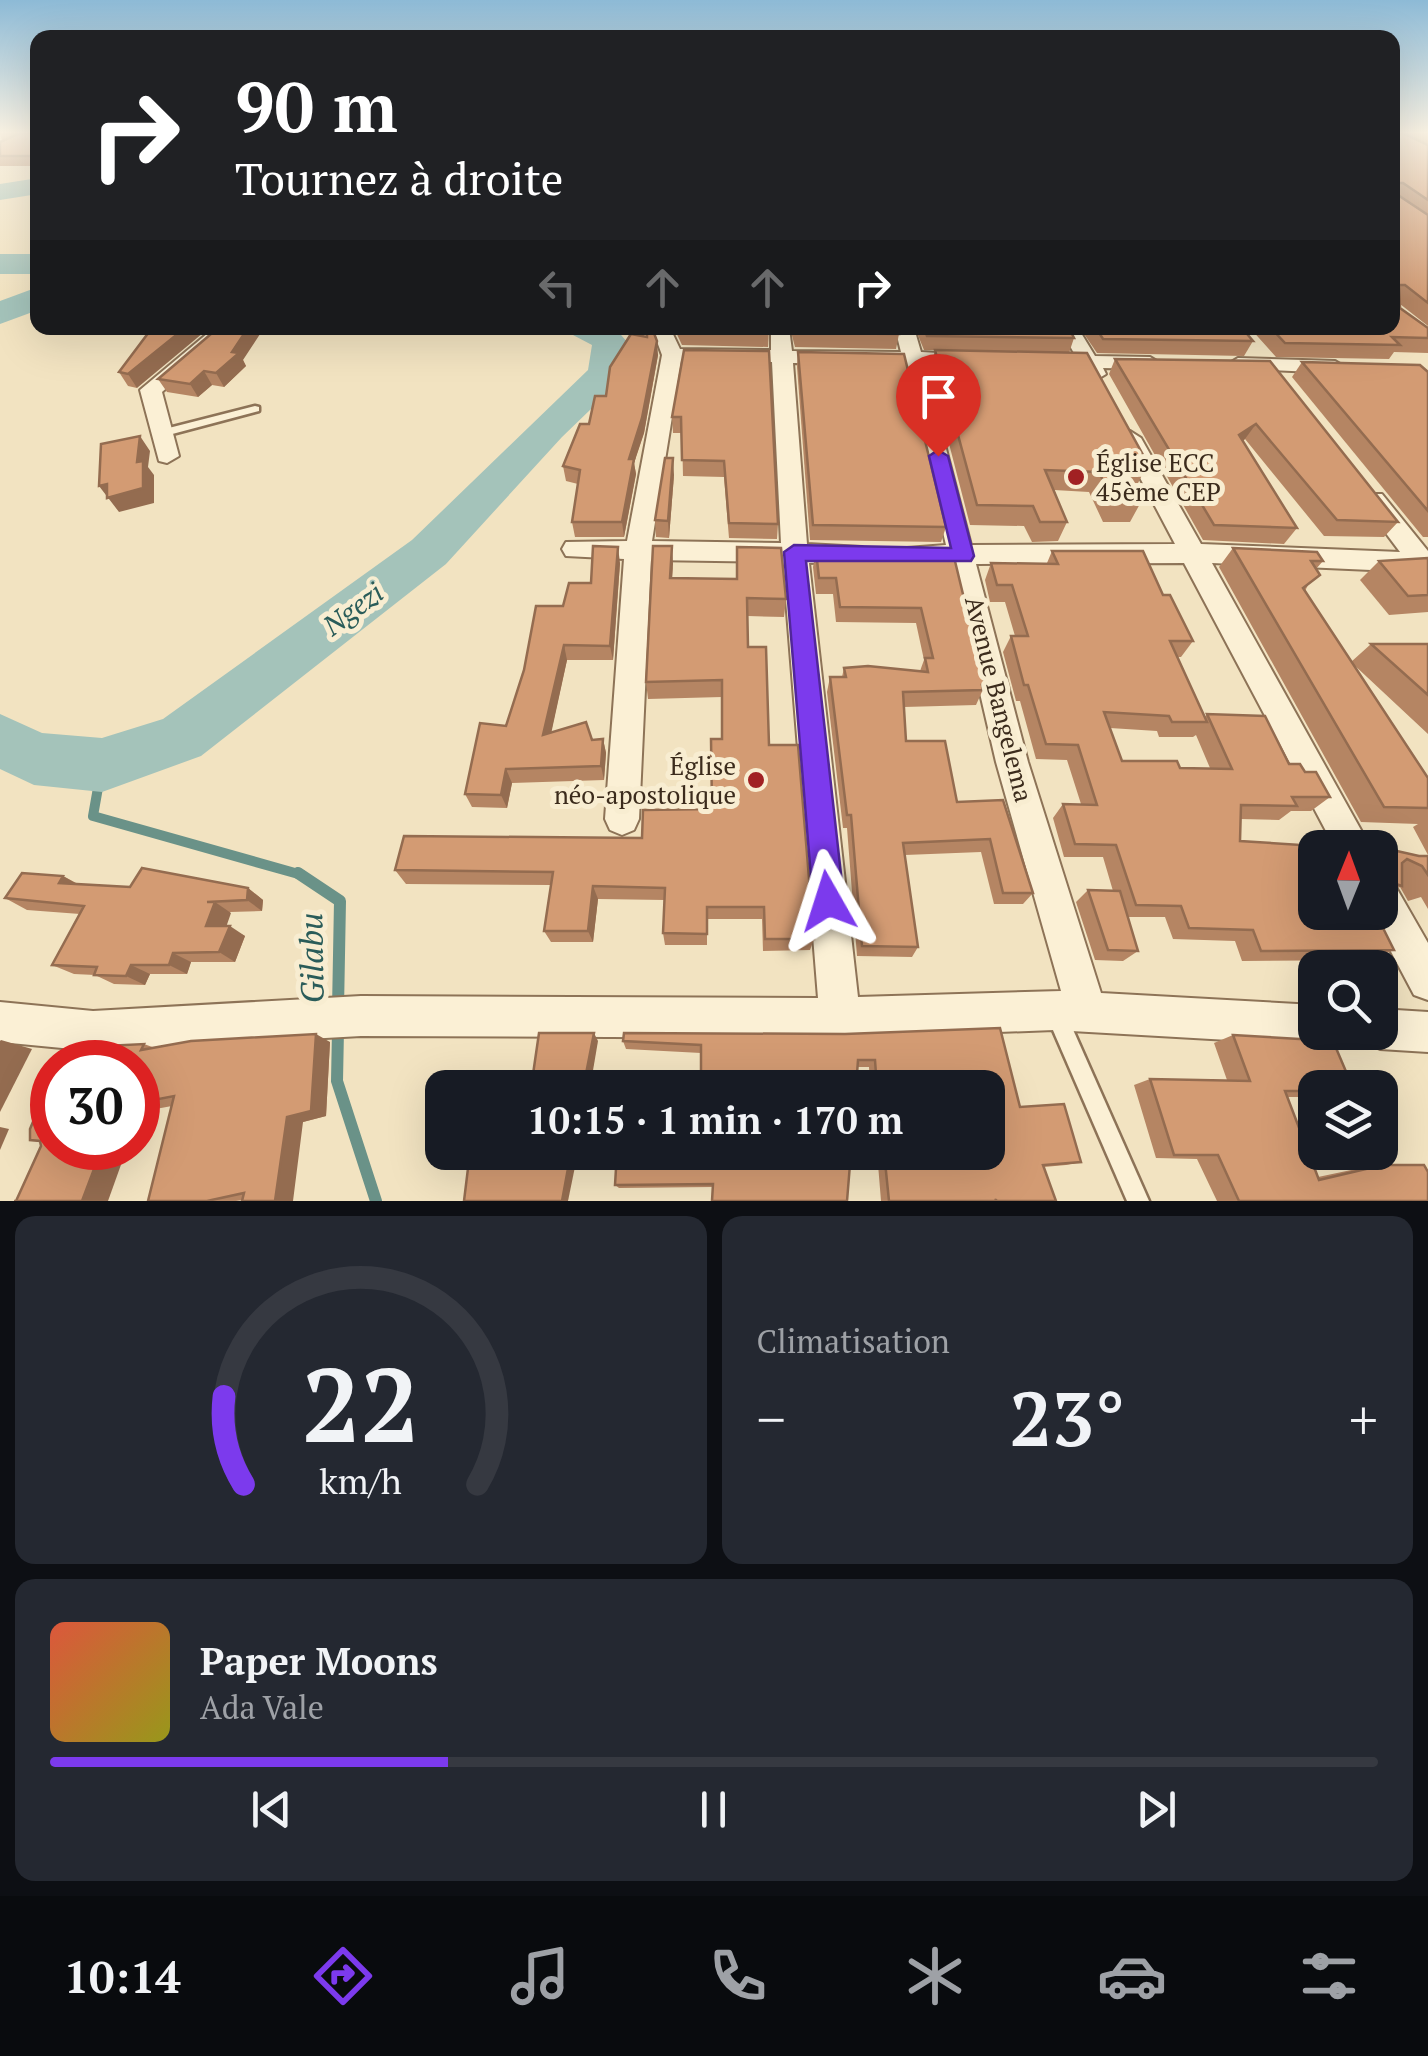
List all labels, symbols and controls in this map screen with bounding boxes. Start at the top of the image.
text: 90 m [235,59,398,152]
icon: right [70,70,200,200]
text: Tournez à droite [235,148,563,208]
icon: left [530,260,585,315]
icon: ahead [635,260,690,315]
icon: ahead [740,260,795,315]
icon: right [845,260,900,315]
pin [896,354,981,457]
icon: arrive [911,369,966,424]
place label: Église ECC 45ème CEP [1096,446,1221,508]
marker: Église ECC 45ème CEP [1065,466,1087,488]
water label: Ngezi [314,574,391,644]
street label: Avenue Bangelema [958,593,1041,805]
place label: Église néo-apostolique [554,749,736,811]
marker: Église néo-apostolique [745,769,767,791]
north arrow [1298,830,1398,930]
map controls [1298,830,1398,1170]
position arrow [776,849,880,953]
water label: Gilabu [289,912,333,1004]
button: search [1298,950,1398,1050]
speed limit sign: 30 [30,1040,160,1170]
button: layers [1298,1070,1398,1170]
text: 10:15 · 1 min · 170 m [527,1095,903,1145]
text: Climatisation [757,1320,950,1362]
text: 22 [302,1334,420,1472]
text: 23° [1009,1368,1125,1467]
text: − [757,1382,786,1455]
text: + [1349,1382,1378,1455]
text: km/h [319,1457,402,1504]
text: Paper Moons [200,1636,438,1686]
text: Ada Vale [200,1686,324,1728]
icon: previous [244,1782,299,1837]
icon: pause [686,1782,741,1837]
icon: next [1129,1782,1184,1837]
icon: directions [308,1941,378,2011]
icon: music [505,1941,575,2011]
icon: phone [703,1941,773,2011]
icon: climate [900,1941,970,2011]
icon: car [1097,1941,1167,2011]
icon: filters [1294,1941,1364,2011]
text: 10:14 [64,1946,181,2006]

